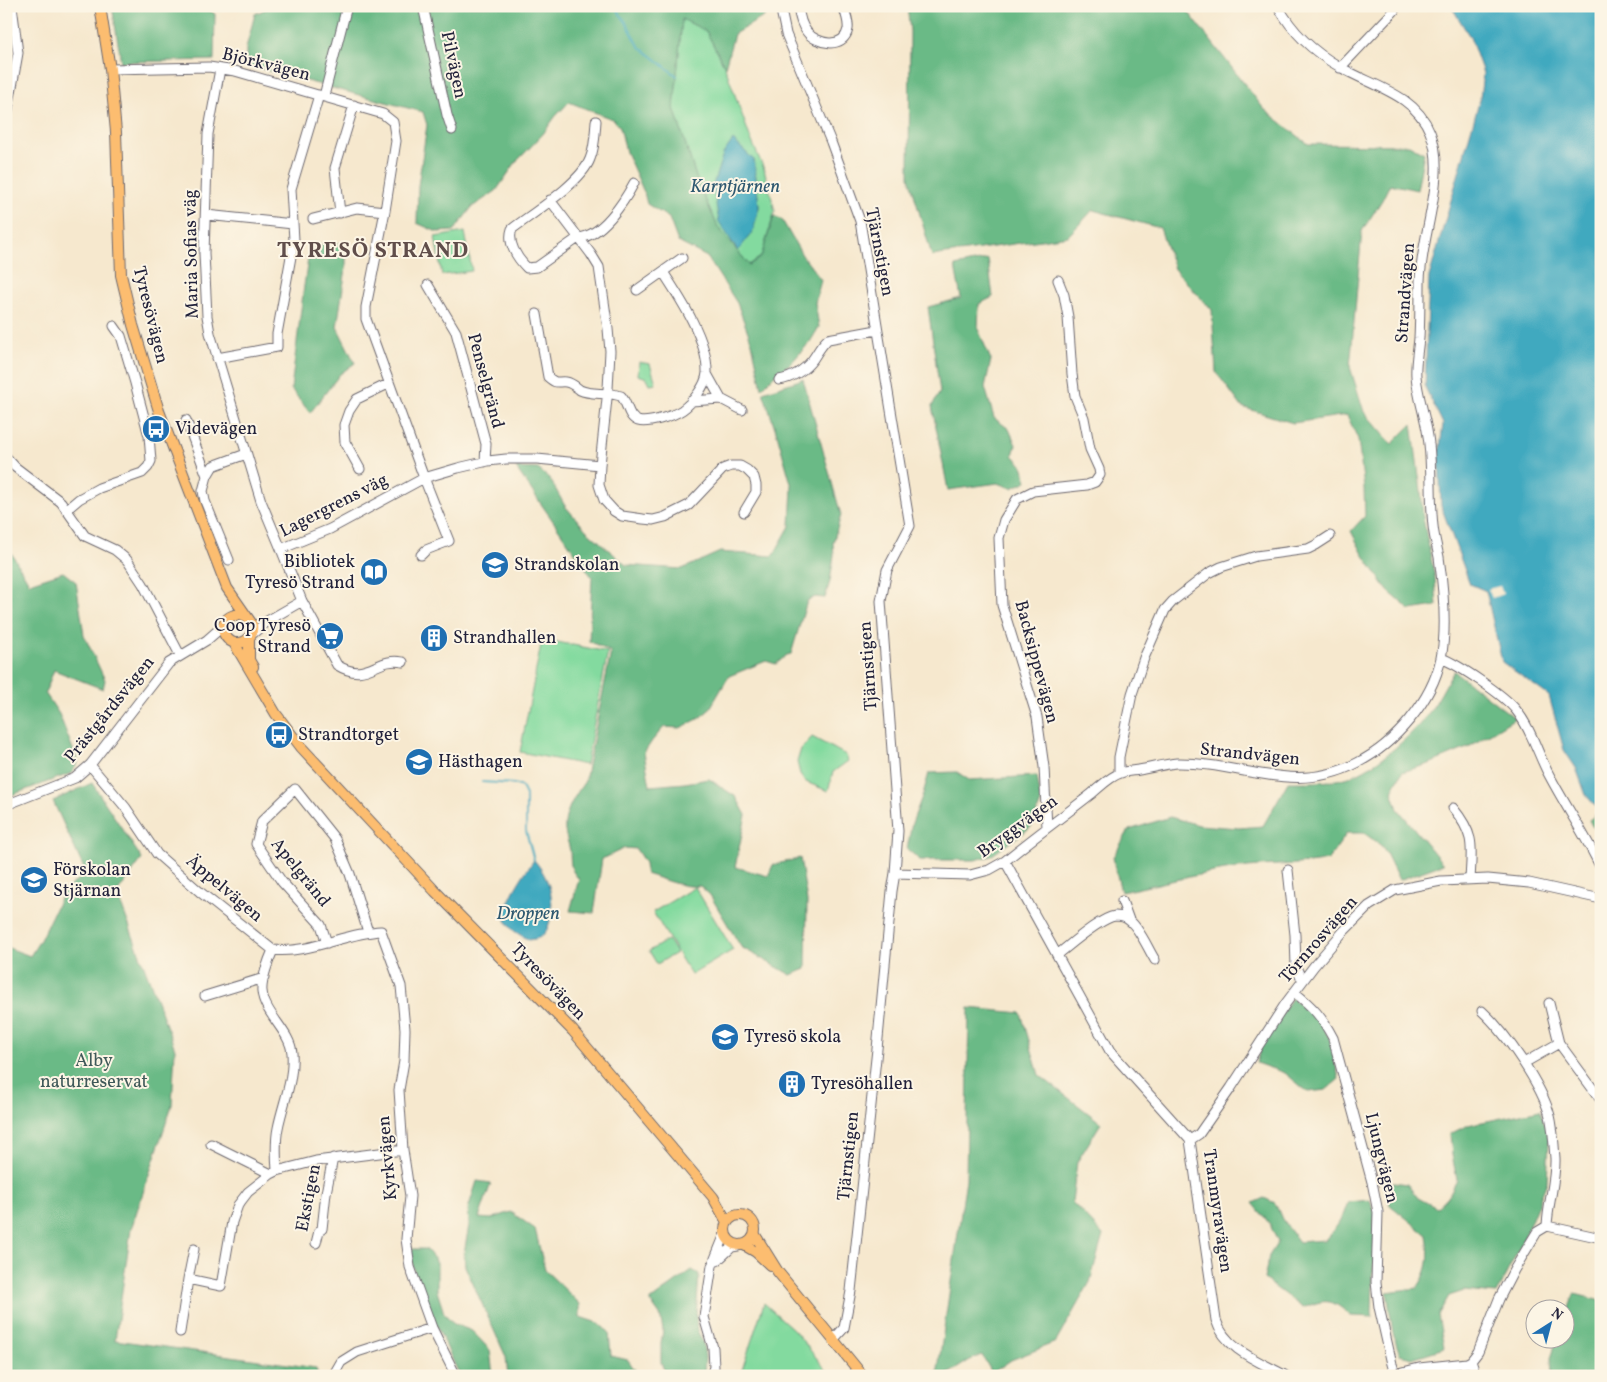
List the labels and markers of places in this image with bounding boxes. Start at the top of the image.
bus stop icon: Videvägen [141,414,171,444]
place label: Videvägen [175,417,258,442]
place label: Bibliotek Tyresö Strand [245,550,355,596]
school or university icon: Strandskolan [480,550,510,580]
place label: Strandskolan [514,553,620,578]
library icon: Bibliotek Tyresö Strand [359,557,389,587]
place label: Coop Tyresö Strand [214,614,311,660]
supermarket icon: Coop Tyresö Strand [315,621,345,651]
building icon: Strandhallen [419,623,449,653]
place label: Strandhallen [453,626,557,651]
bus stop icon: Strandtorget [264,720,294,750]
place label: Strandtorget [298,723,399,748]
school or university icon: Hästhagen [404,747,434,777]
place label: Hästhagen [438,750,523,775]
place label: Förskolan Stjärnan [53,858,131,904]
school or university icon: Förskolan Stjärnan [19,865,49,895]
school or university icon: Tyresö skola [710,1022,740,1052]
place label: Tyresö skola [744,1025,841,1050]
building icon: Tyresöhallen [777,1069,807,1099]
place label: Tyresöhallen [811,1072,914,1097]

